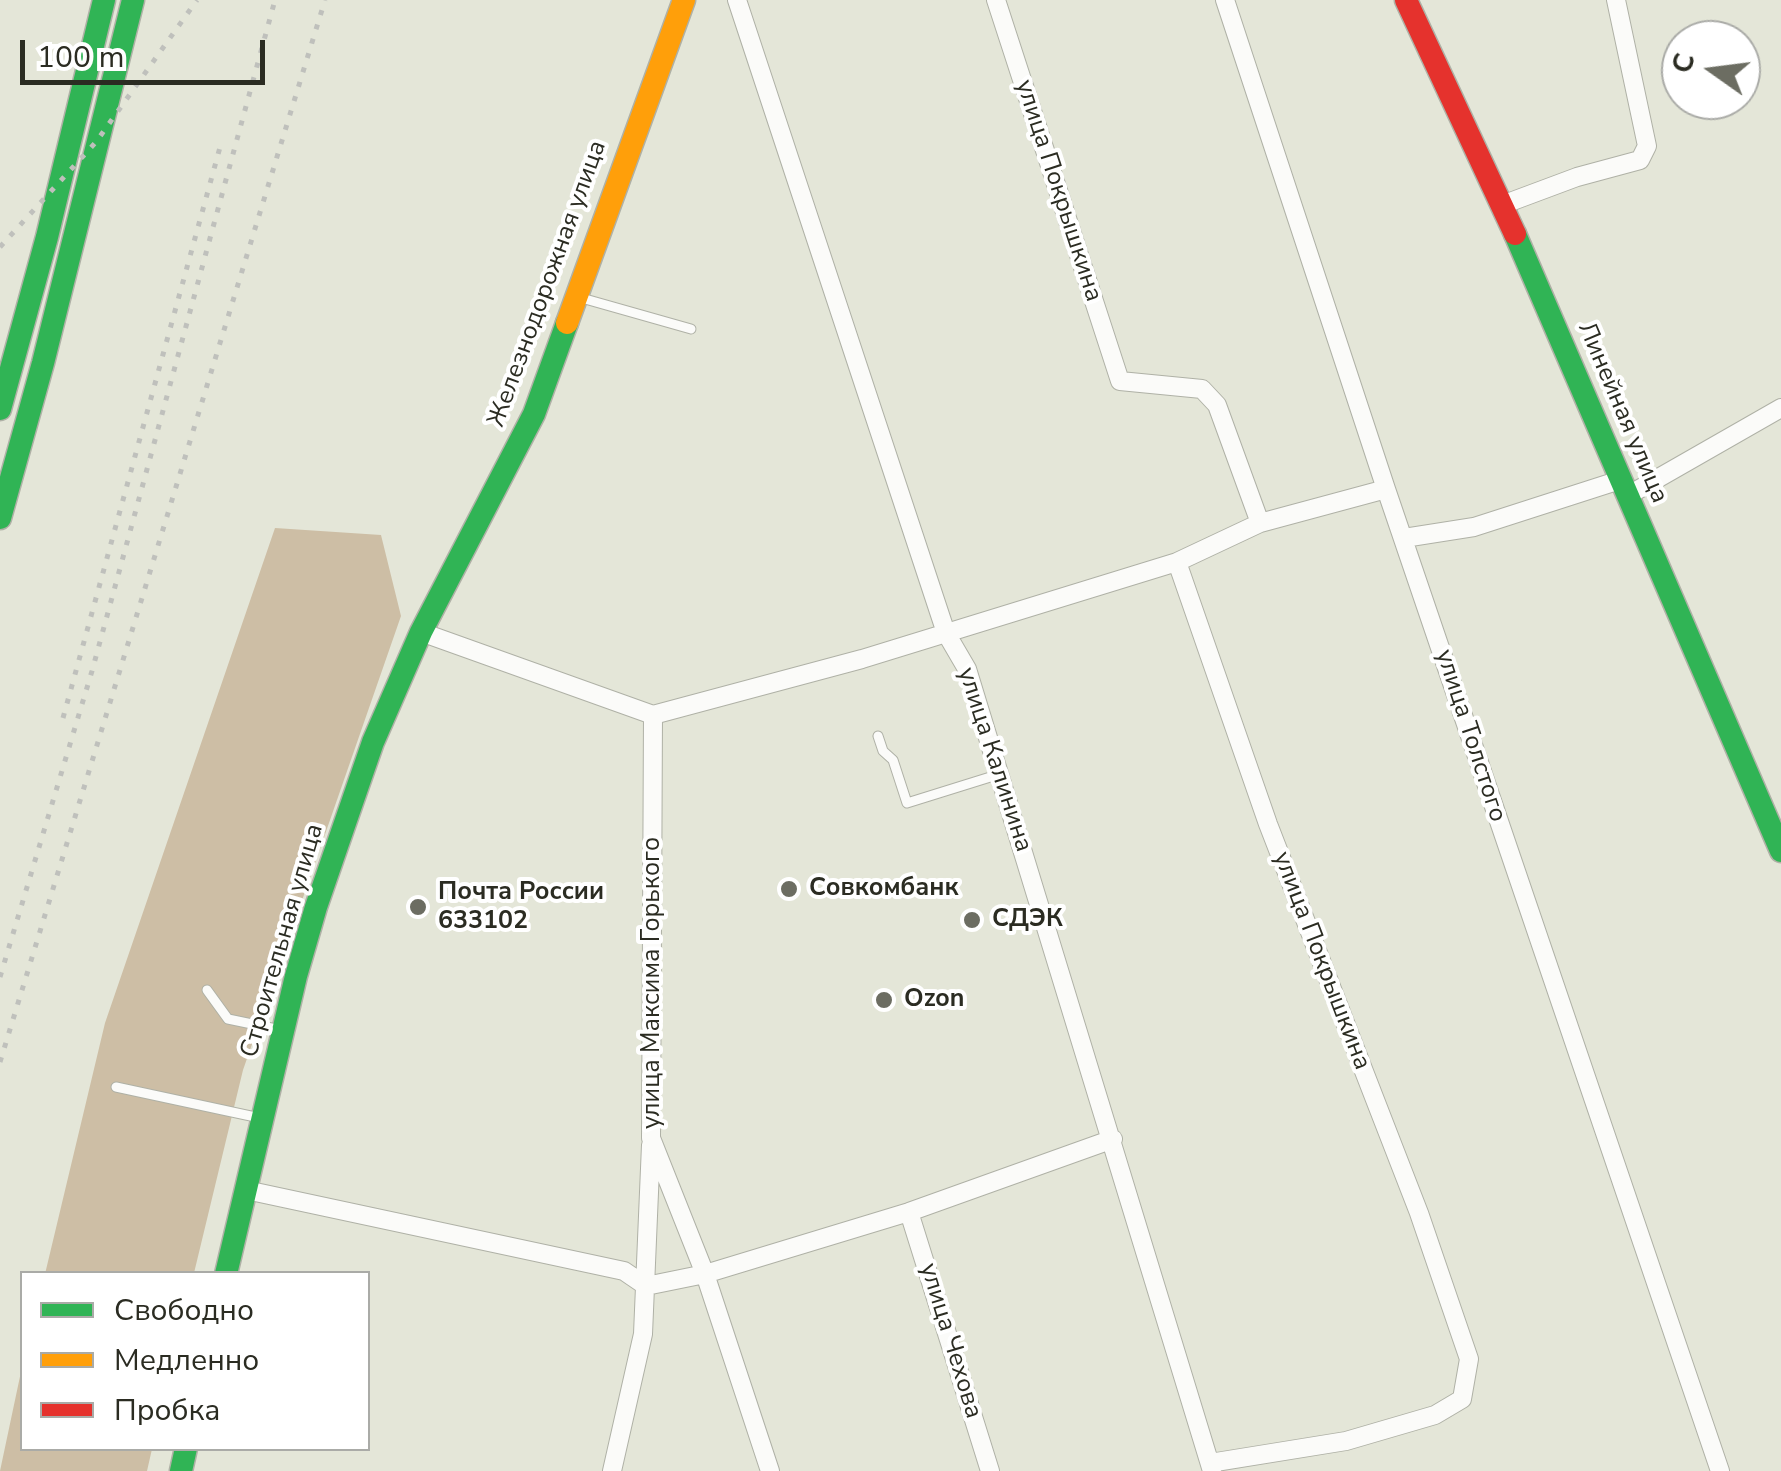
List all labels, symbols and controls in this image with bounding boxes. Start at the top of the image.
scale bar [25,20,270,82]
north arrow [1661,20,1761,120]
text: 100 m [37,37,124,78]
text: С [1663,49,1705,77]
street label: улица Покрышкина [1008,76,1108,306]
street label: Железнодорожная улица [482,137,614,431]
street label: Линейная улица [1570,318,1674,508]
street label: улица Толстого [1428,646,1512,826]
street label: улица Калинина [950,664,1038,856]
street label: Строительная улица [235,821,331,1061]
street label: улица Максима Горького [638,837,668,1129]
street label: улица Покрышкина [1266,848,1376,1074]
place label: Совкомбанк [809,874,958,904]
place label: Почта России 633102 [438,878,604,937]
marker: Совкомбанк [778,878,800,900]
marker: Почта России 633102 [407,896,429,918]
place label: СДЭК [992,905,1063,935]
marker: СДЭК [961,909,983,931]
place label: Ozon [904,985,964,1015]
marker: Ozon [873,989,895,1011]
street label: улица Чехова [912,1260,988,1422]
legend [20,1271,370,1451]
text: Свободно [114,1290,254,1331]
text: Медленно [114,1340,259,1381]
text: Пробка [114,1390,220,1431]

